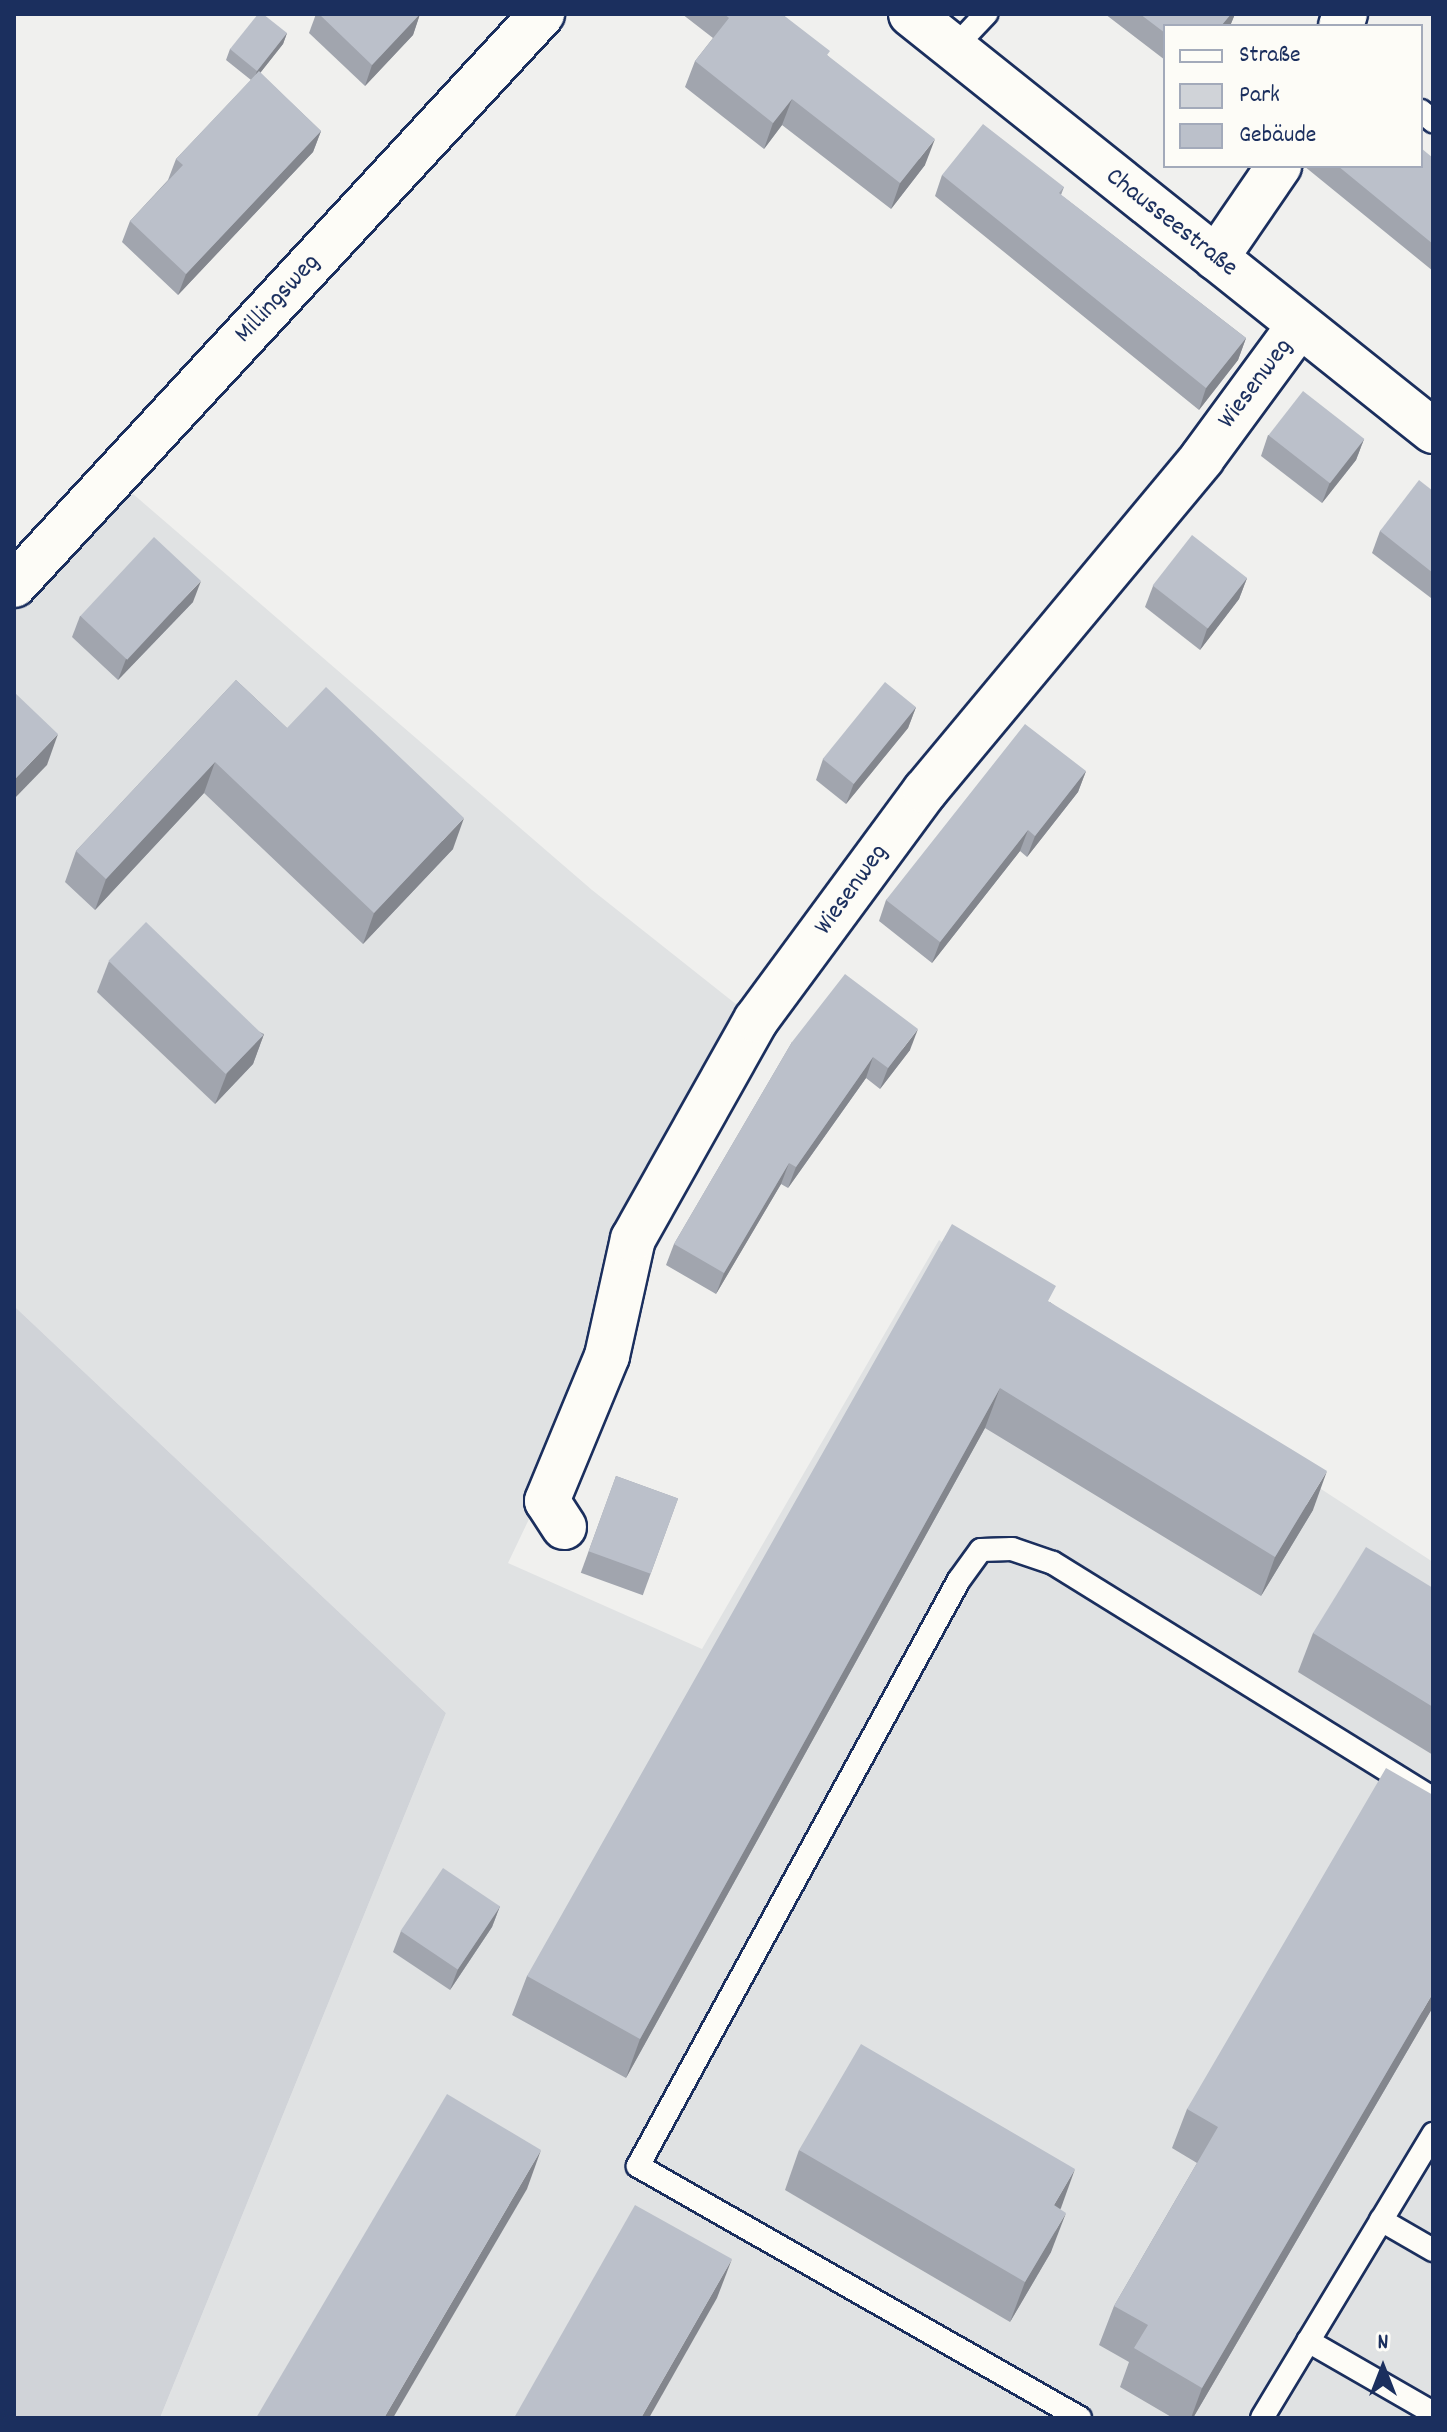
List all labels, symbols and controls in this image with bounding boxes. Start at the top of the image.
legend [1163,24,1423,168]
text: Straße [1239,39,1301,73]
text: Park [1239,79,1280,113]
text: Gebäude [1239,119,1316,153]
street label: Chausseestraße [1099,162,1243,284]
street label: Millingsweg [229,248,327,350]
street label: Wiesenweg [1212,333,1300,435]
street label: Wiesenweg [808,838,896,942]
north arrow [1343,2328,1423,2408]
text: N [1378,2328,1388,2359]

